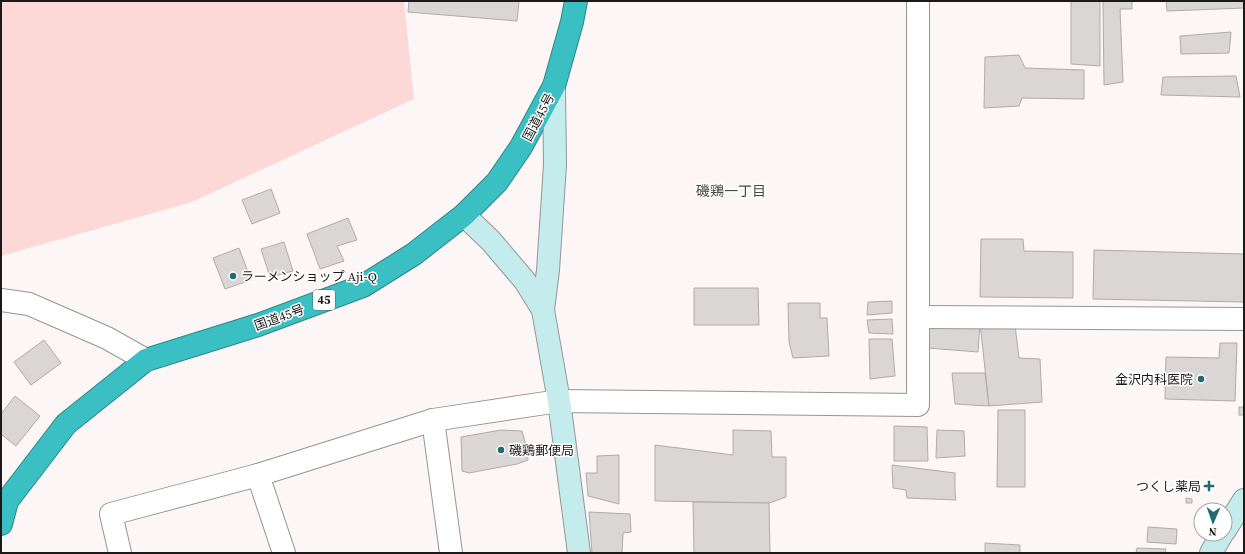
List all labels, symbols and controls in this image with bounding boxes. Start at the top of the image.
street label: 国道45号 [519,90,558,144]
district label: 磯鶏一丁目 [696,181,766,201]
place label: ラーメンショップ Aji-Q [241,268,377,285]
marker: ラーメンショップ Aji-Q [228,271,238,281]
road number: 45 [313,290,335,310]
street label: 国道45号 [252,301,307,334]
place label: 金沢内科医院 [1115,371,1193,388]
marker: 金沢内科医院 [1196,374,1206,384]
place label: 磯鶏郵便局 [509,442,574,459]
marker: 磯鶏郵便局 [496,445,506,455]
place label: つくし薬局 [1136,478,1201,495]
marker: つくし薬局 [1204,481,1214,491]
north arrow [1193,502,1233,542]
text: N [1208,524,1217,539]

